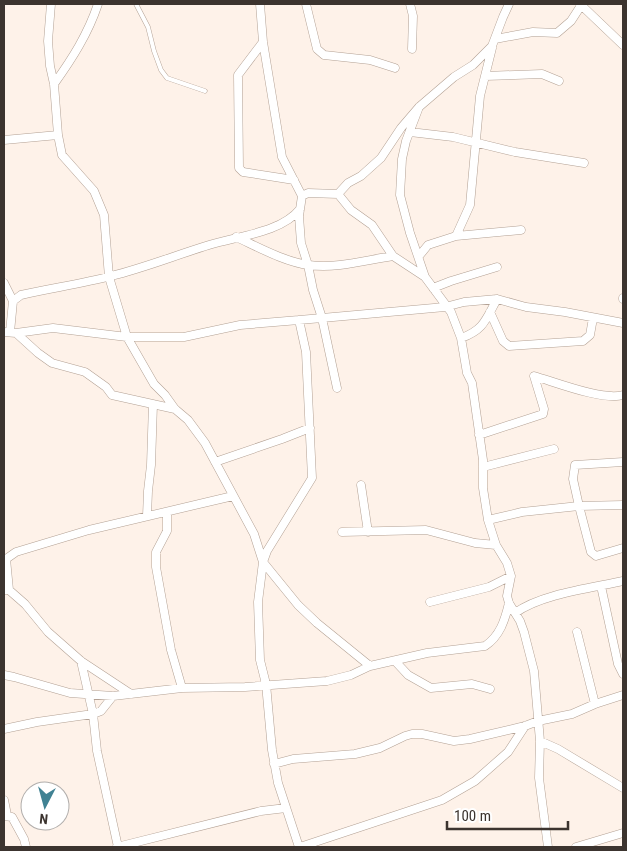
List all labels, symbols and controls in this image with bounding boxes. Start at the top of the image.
north arrow [20,781,70,831]
scale bar [447,798,568,830]
text: 100 m [454,807,491,825]
text: N [39,811,49,827]

